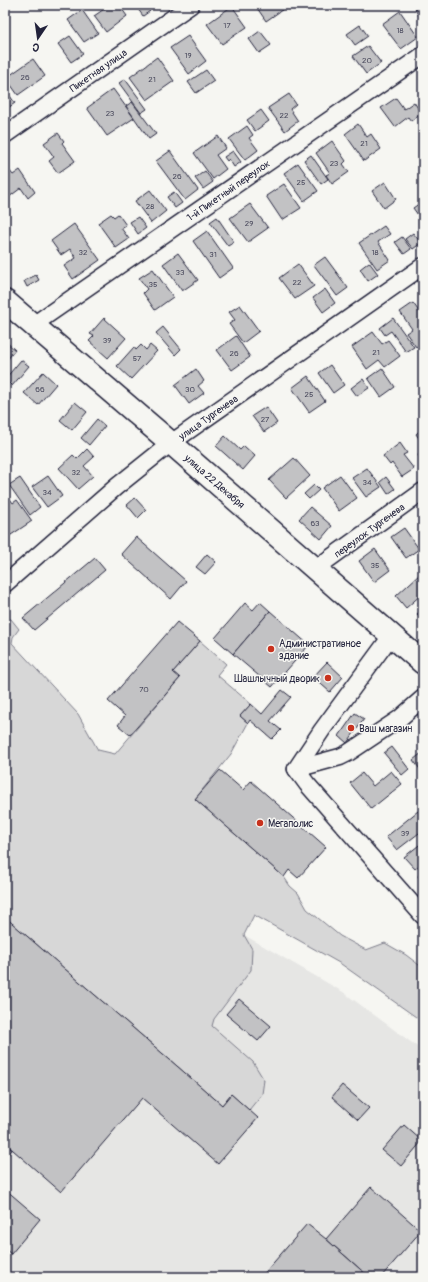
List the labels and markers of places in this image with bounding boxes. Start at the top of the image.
place label: Административное здание [279,638,361,662]
marker: Административное здание [266,644,276,654]
place label: Шашлычный дворик [234,673,320,685]
marker: Шашлычный дворик [323,673,333,683]
marker: Ваш магазин [346,723,356,733]
place label: Ваш магазин [359,723,412,735]
marker: Мегаполис [255,818,265,828]
place label: Мегаполис [268,818,313,830]

